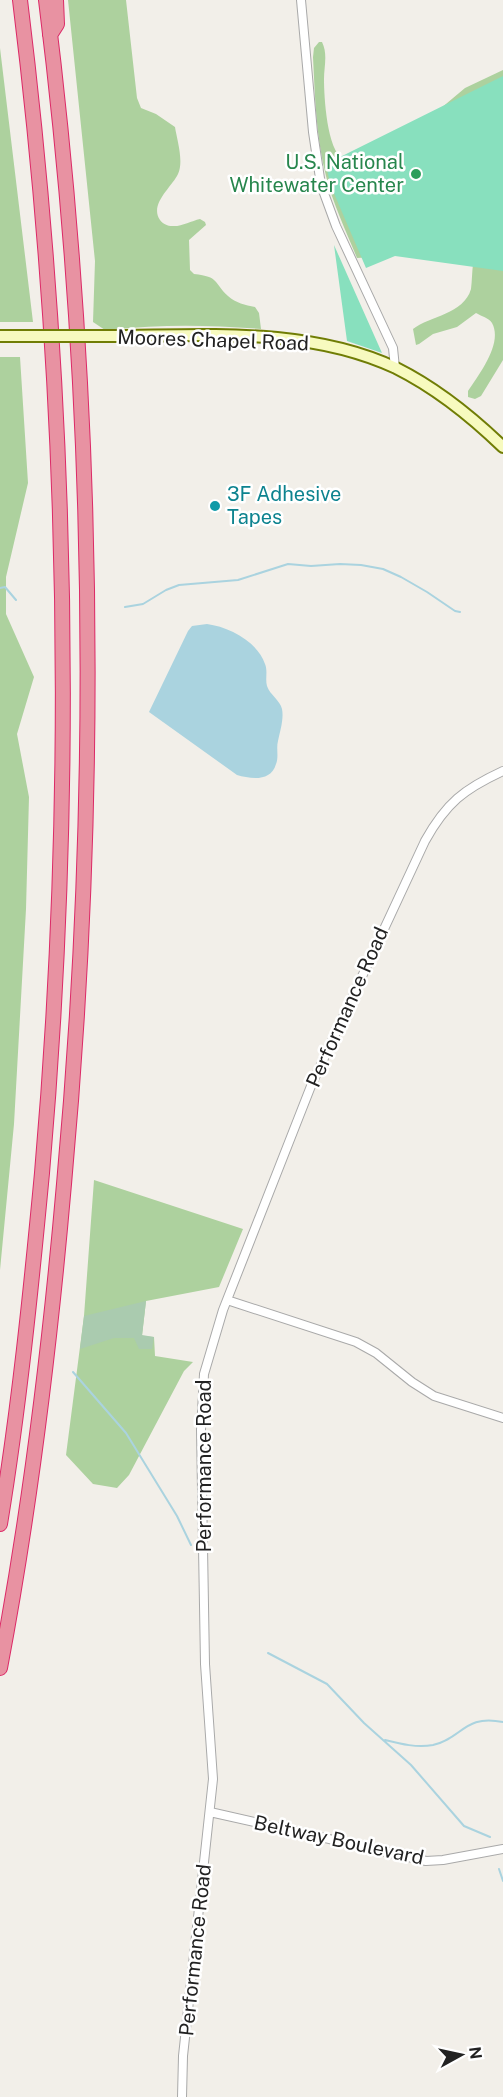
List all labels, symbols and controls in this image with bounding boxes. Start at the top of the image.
place label: U.S. National Whitewater Center [229,150,404,197]
marker: U.S. National Whitewater Center [409,167,423,181]
street label: Moores Chapel Road [117,325,309,355]
place label: 3F Adhesive Tapes [227,482,341,529]
marker: 3F Adhesive Tapes [208,499,222,513]
street label: Performance Road [301,923,393,1091]
street label: Performance Road [192,1380,216,1552]
street label: Beltway Boulevard [252,1810,426,1870]
street label: Performance Road [174,1863,216,2037]
north arrow [431,2025,491,2085]
text: N [465,2045,486,2061]

